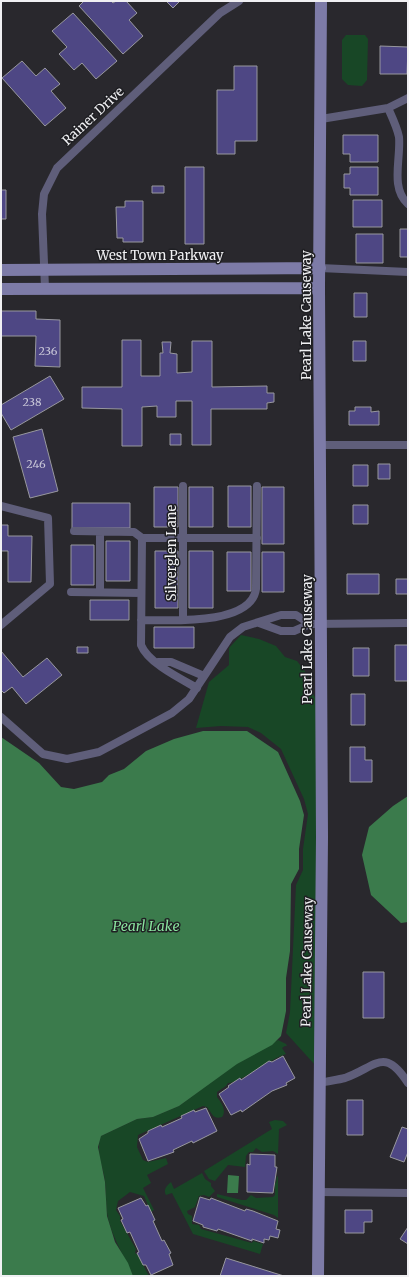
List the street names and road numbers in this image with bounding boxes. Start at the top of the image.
street label: Rainer Drive [59,83,128,149]
street label: West Town Parkway [95,247,224,264]
street label: Pearl Lake Causeway [298,250,315,380]
street label: Silverglen Lane [163,505,180,601]
street label: Pearl Lake Causeway [299,574,316,704]
street label: Pearl Lake Causeway [297,897,317,1027]

